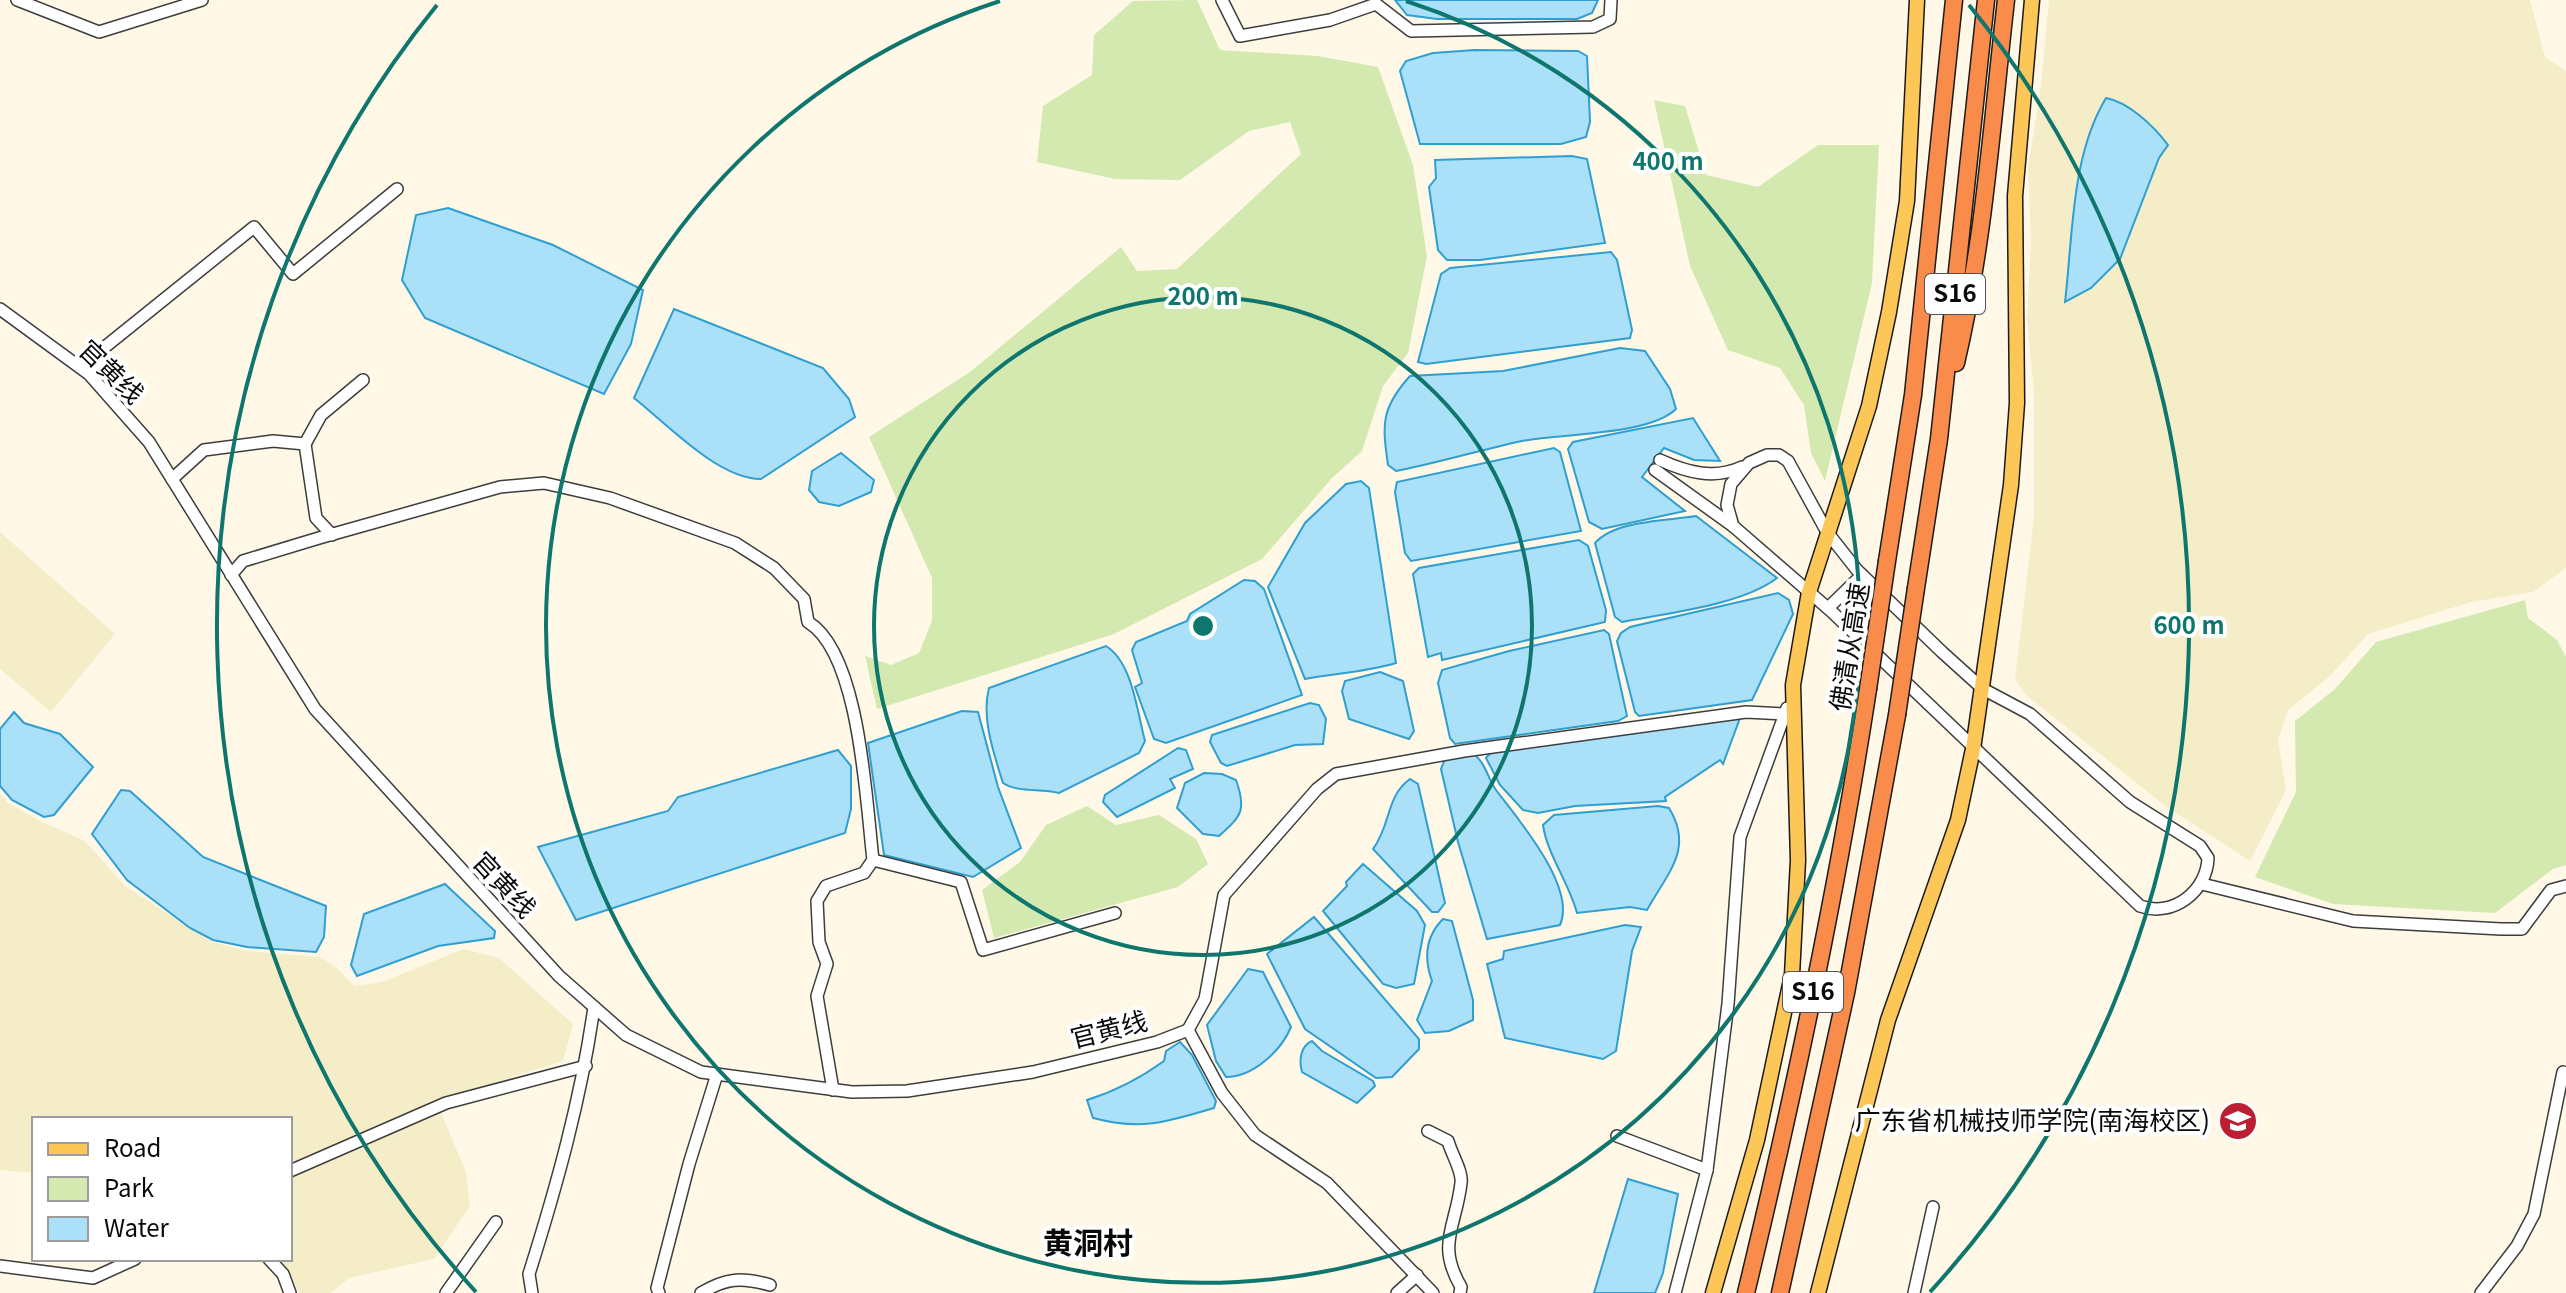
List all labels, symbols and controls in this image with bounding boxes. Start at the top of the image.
text: 400 m [1632,142,1704,177]
road number: S16 [1925,274,1985,314]
text: 200 m [1167,277,1239,312]
street label: 官黄线 [72,330,154,411]
street label: 佛清从高速 [1819,580,1876,714]
text: 600 m [2153,606,2225,641]
centre of rings [1189,612,1217,640]
street label: 官黄线 [466,842,546,924]
road number: S16 [1783,972,1843,1012]
street label: 官黄线 [1066,1000,1151,1055]
place label: 广东省机械技师学院(南海校区) [1854,1100,2210,1137]
school or university icon: 广东省机械技师学院(南海校区) [2217,1100,2259,1142]
legend [32,1117,292,1261]
text: Road [104,1129,161,1164]
text: Park [104,1169,155,1204]
text: Water [104,1209,170,1244]
district label: 黄洞村 [1043,1219,1133,1263]

